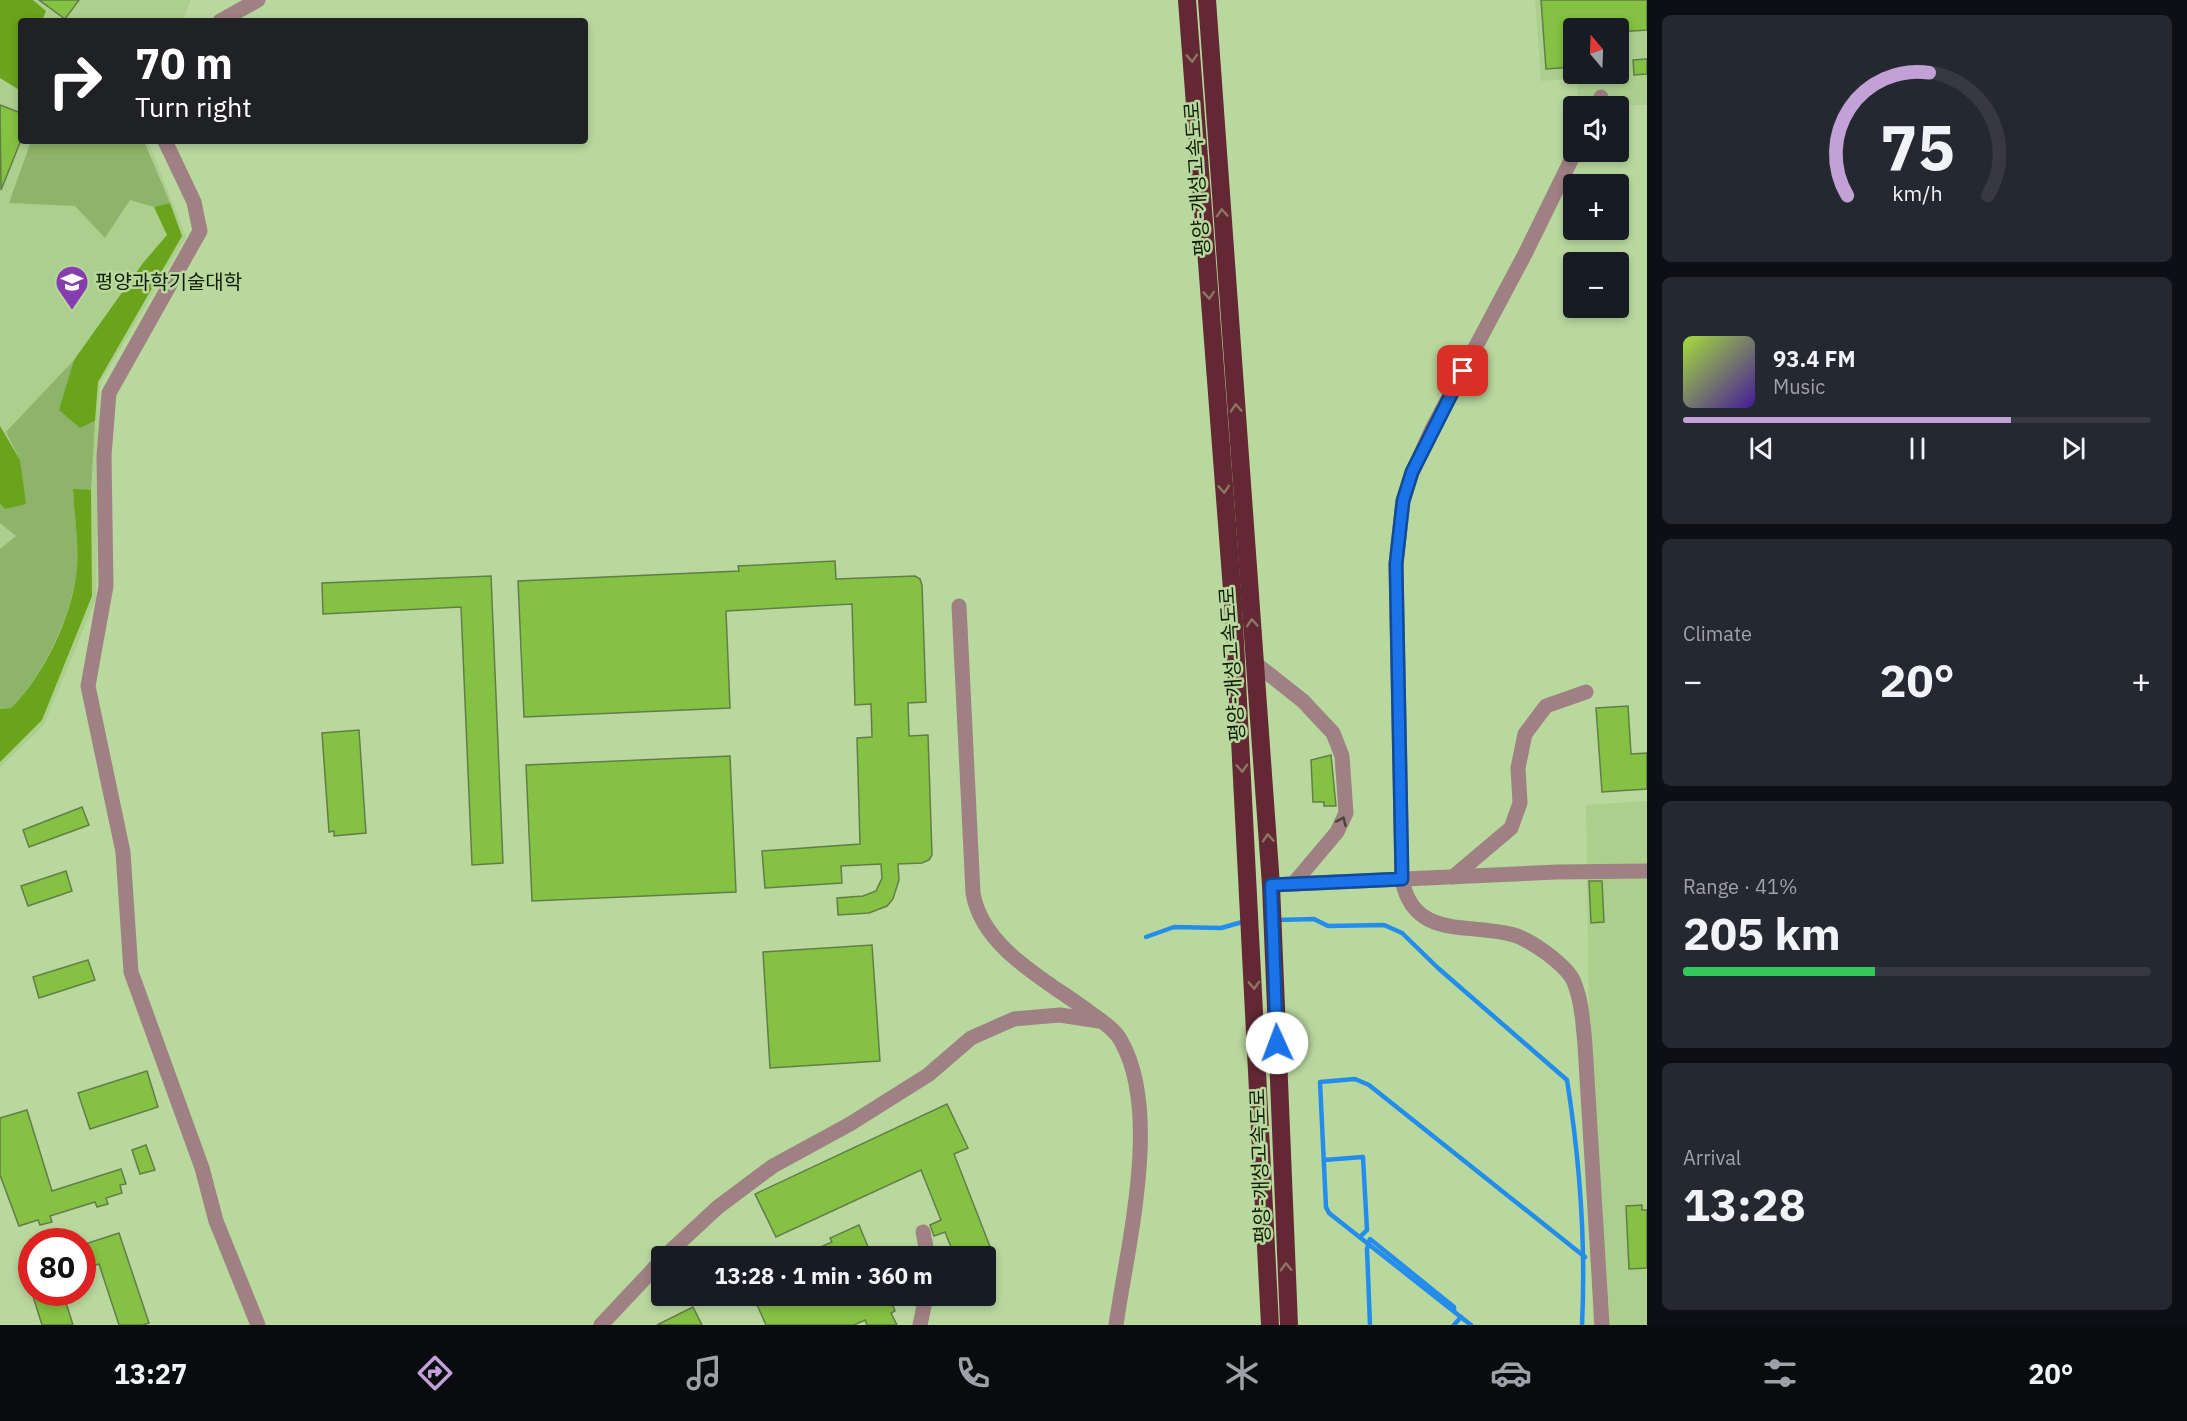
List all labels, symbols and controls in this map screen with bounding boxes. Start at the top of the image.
north arrow [1563,18,1629,84]
map controls [1563,18,1629,318]
text: 70 m [135,36,233,91]
icon: right [36,42,114,120]
one-way arrow [1185,54,1198,63]
text: Turn right [135,89,252,124]
button: sound [1563,96,1629,162]
street label: 평양-개성고속도로 [1178,101,1215,257]
text: 75 [1880,106,1954,187]
button: + [1563,174,1629,240]
text: km/h [1892,179,1942,207]
one-way arrow [1216,209,1229,218]
button: − [1563,252,1629,318]
school or university icon: 평양과학기술대학 [54,264,90,311]
place label: 평양과학기술대학 [95,268,242,295]
one-way arrow [1203,290,1216,299]
text: 93.4 FM [1773,344,1856,373]
pin [1437,345,1488,396]
icon: arrive [1446,354,1479,387]
text: Music [1773,373,1825,400]
one-way arrow [1230,403,1243,412]
icon: previous [1745,432,1778,465]
icon: pause [1901,432,1934,465]
icon: next [2057,432,2090,465]
one-way arrow [1217,485,1230,494]
street label: 평양-개성고속도로 [1213,586,1250,742]
one-way arrow [1246,618,1259,628]
text: Climate [1683,620,1752,647]
text: 20° [1879,651,1955,709]
text: − [1683,659,1703,702]
text: + [2131,659,2151,702]
one-way arrow [1235,763,1248,772]
one-way arrow [1334,816,1346,827]
one-way arrow [1262,834,1275,843]
text: Range · 41% [1683,873,1798,900]
text: 205 km [1683,904,1841,962]
one-way arrow [1247,980,1260,989]
position arrow [1245,1011,1309,1075]
street label: 평양-개성고속도로 [1243,1088,1276,1244]
text: Arrival [1683,1144,1741,1171]
text: 13:28 [1683,1175,1806,1233]
speed limit sign: 80 [18,1228,96,1306]
text: 13:28 · 1 min · 360 m [714,1261,933,1290]
one-way arrow [1280,1262,1293,1271]
icon: directions [414,1352,456,1394]
icon: music [683,1352,725,1394]
icon: phone [952,1352,994,1394]
icon: climate [1221,1352,1263,1394]
icon: car [1490,1352,1532,1394]
icon: filters [1759,1352,1801,1394]
text: 13:27 [114,1356,187,1391]
text: 20° [2028,1356,2073,1391]

